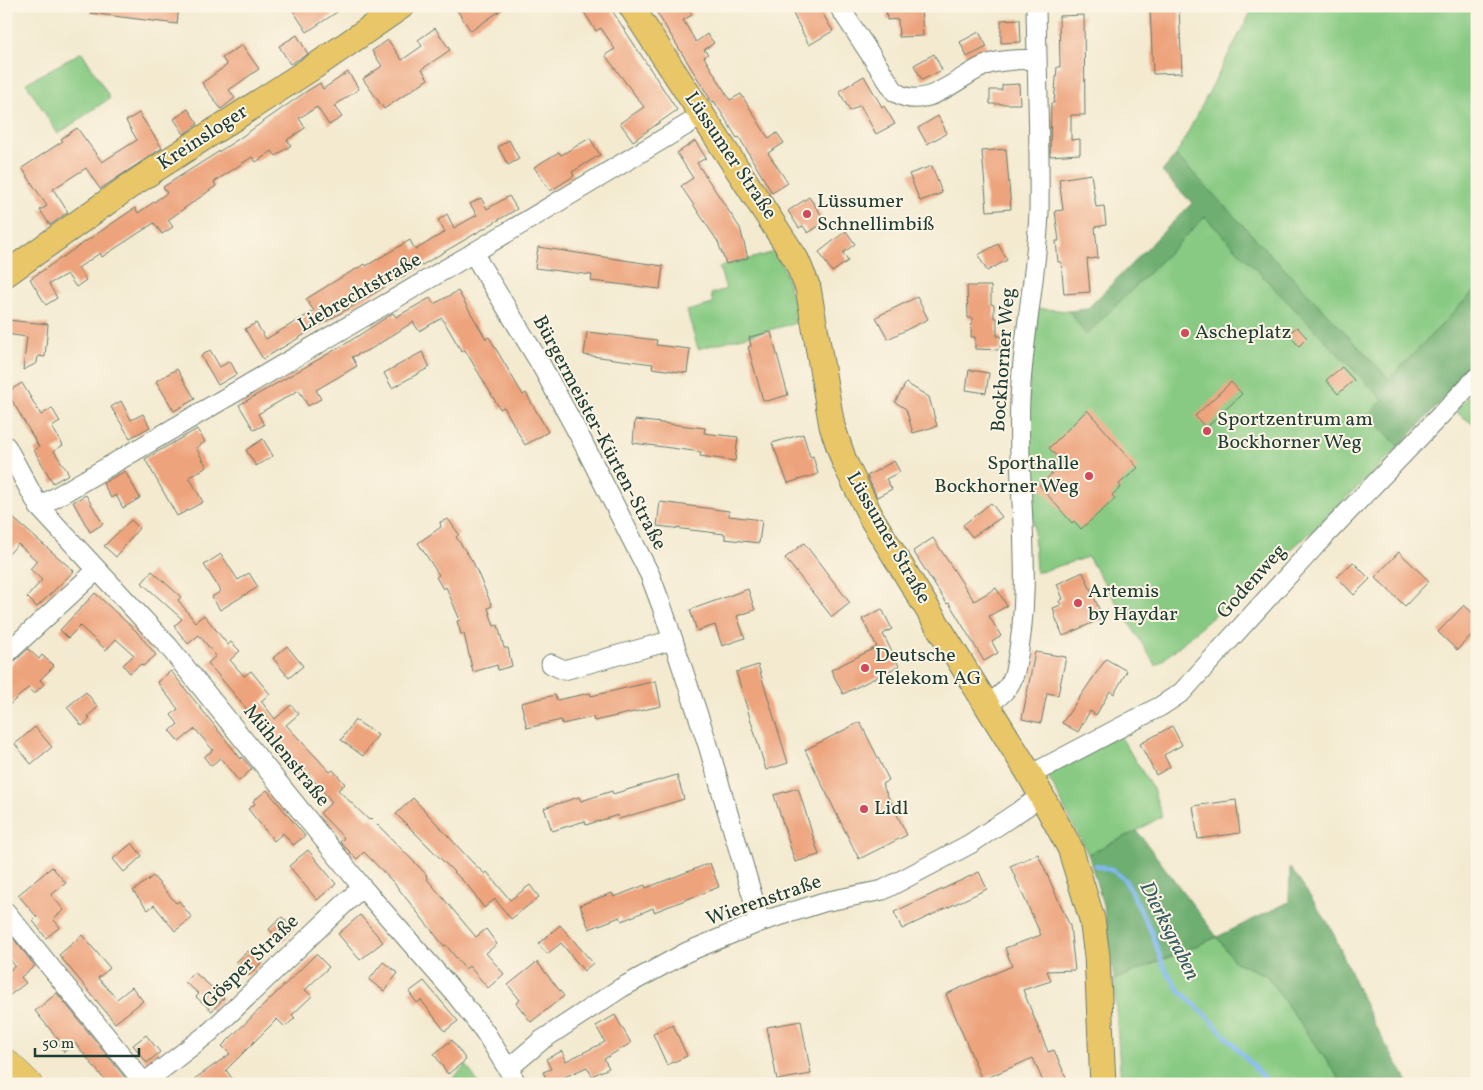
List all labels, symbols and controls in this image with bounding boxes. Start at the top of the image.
street label: Lüssumer Straße [677,87,783,225]
street label: Kreinsloger [152,98,254,178]
place label: Lüssumer Schnellimbiß [817,188,934,239]
marker: Lüssumer Schnellimbiß [801,208,813,220]
street label: Liebrechtstraße [293,246,427,340]
street label: Bockhorner Weg [985,287,1023,433]
street label: Bürgermeister-Kürten-Straße [525,311,673,555]
place label: Ascheplatz [1195,319,1291,347]
marker: Ascheplatz [1179,327,1191,339]
place label: Sportzentrum am Bockhorner Weg [1217,406,1373,457]
marker: Sportzentrum am Bockhorner Weg [1201,425,1213,437]
place label: Sporthalle Bockhorner Weg [934,450,1079,501]
street label: Lüssumer Straße [839,467,937,609]
marker: Sporthalle Bockhorner Weg [1083,470,1095,482]
street label: Godenweg [1211,538,1293,626]
place label: Artemis by Haydar [1088,578,1178,629]
marker: Artemis by Haydar [1072,597,1084,609]
place label: Deutsche Telekom AG [875,642,981,693]
marker: Deutsche Telekom AG [859,662,871,674]
street label: Mühlenstraße [236,699,336,813]
place label: Lidl [874,795,909,823]
marker: Lidl [858,803,870,815]
street label: Wierenstraße [703,868,825,934]
water label: Dierksgraben [1132,876,1206,986]
street label: Gösper Straße [196,909,306,1015]
scale bar [35,1025,139,1057]
text: 50 m [42,1034,74,1055]

